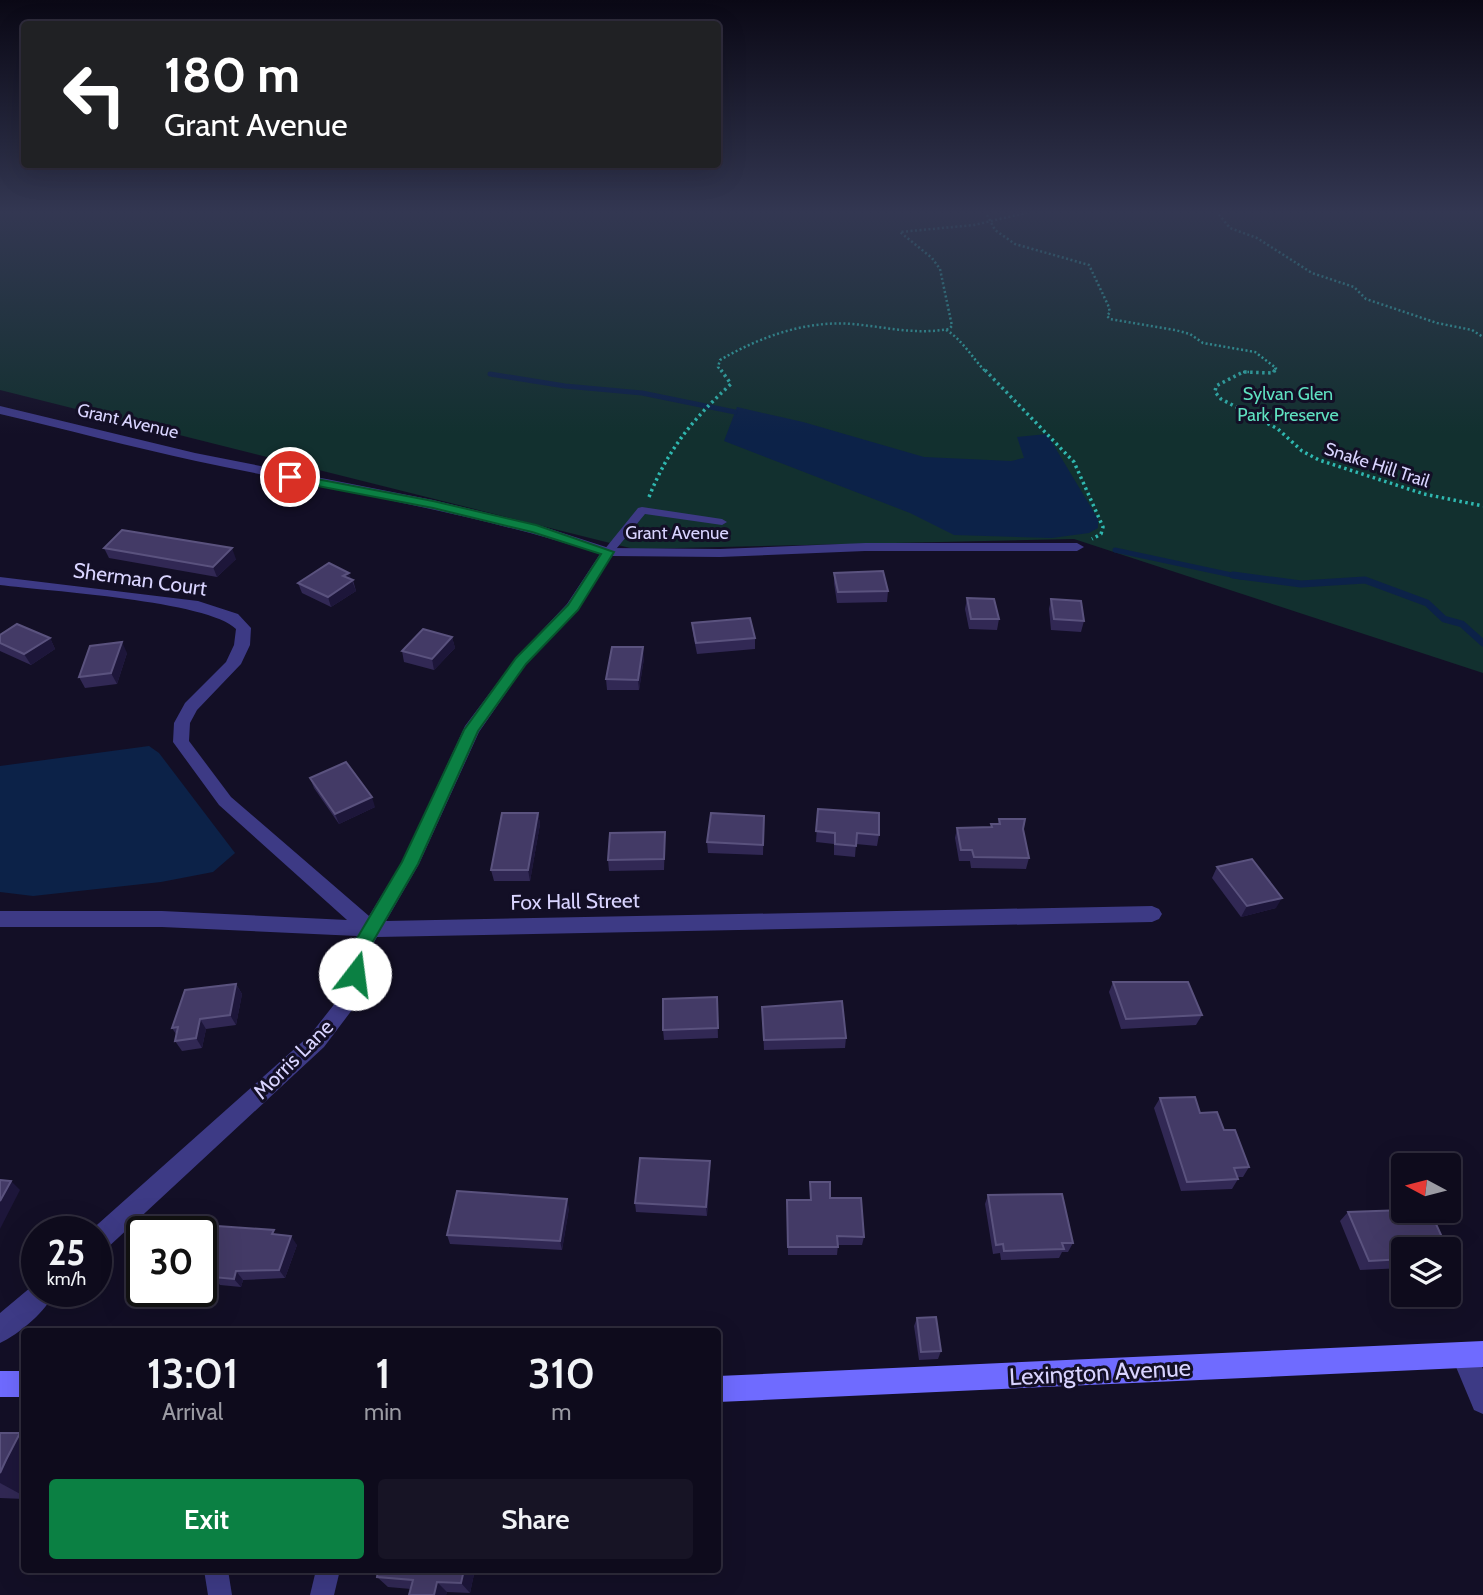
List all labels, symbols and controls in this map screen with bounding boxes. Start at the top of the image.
text: 180 m [164,45,300,104]
icon: left [49,49,140,140]
text: Grant Avenue [164,105,348,144]
park label: Sylvan Glen Park Preserve [1237,383,1339,426]
street label: Grant Avenue [75,399,181,443]
street label: Snake Hill Trail [1322,438,1433,493]
pin [260,447,320,507]
icon: arrive [271,458,309,496]
street label: Grant Avenue [625,522,729,544]
street label: Sherman Court [72,557,208,601]
street label: Fox Hall Street [510,887,640,915]
position arrow [318,937,392,1011]
street label: Morris Lane [248,1014,338,1104]
north arrow [1391,1153,1461,1223]
map controls [1391,1153,1461,1307]
speed limit sign: 30 [126,1216,217,1307]
text: 25 [48,1231,85,1274]
button: layers [1391,1237,1461,1307]
text: km/h [47,1268,86,1290]
text: 13:01 [147,1347,238,1399]
text: 1 [376,1347,390,1399]
text: 310 [528,1347,595,1399]
street label: Lexington Avenue [1008,1353,1192,1391]
text: Arrival [162,1398,223,1426]
text: min [364,1398,402,1426]
text: m [551,1398,572,1426]
button: Exit [49,1479,364,1559]
button: Share [378,1479,693,1559]

